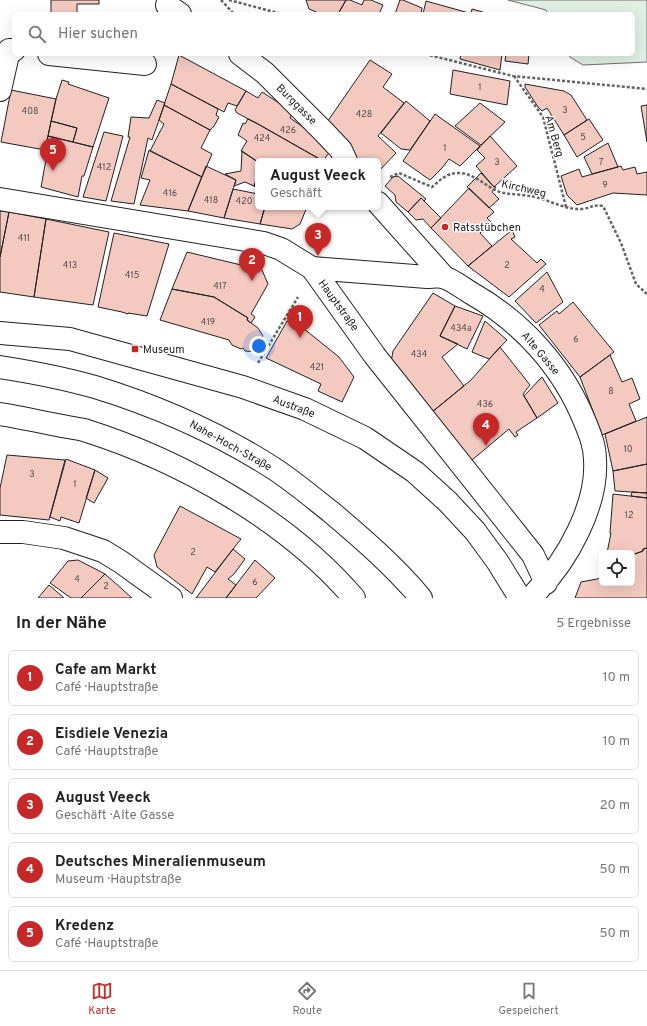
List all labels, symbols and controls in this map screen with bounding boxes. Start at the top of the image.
search box [12,12,635,56]
icon: search [26,23,48,45]
text: Hier suchen [58,25,138,44]
street label: Burggasse [273,81,320,128]
house number: 1 [478,82,482,93]
house number: 3 [562,105,568,116]
house number: 408 [22,106,38,117]
house number: 428 [356,109,372,120]
street label: Am Berg [541,114,567,159]
house number: 426 [280,125,296,136]
house number: 5 [580,132,586,143]
house number: 424 [254,133,271,144]
pin: 5 [40,138,66,171]
house number: 1 [443,143,447,154]
house number: 3 [494,157,500,168]
house number: 7 [599,157,604,168]
popup [255,158,381,210]
house number: 412 [97,162,111,173]
text: August Veeck [270,167,366,186]
street label: Kirchweg [500,177,548,201]
house number: 9 [602,180,608,191]
text: Geschäft [270,186,322,202]
house number: 416 [163,188,177,199]
house number: 418 [204,195,218,206]
house number: 420 [236,196,253,207]
place label: Ratsstübchen [453,221,521,235]
marker: Ratsstübchen [440,222,450,232]
pin: 3 [305,223,331,256]
house number: 411 [18,233,30,244]
pin: 2 [239,248,265,281]
house number: 413 [63,260,77,271]
house number: 2 [504,260,510,271]
house number: 415 [125,270,139,281]
street label: Hauptstraße [315,277,362,334]
house number: 417 [213,281,227,292]
house number: 4 [539,284,545,295]
pin: 1 [287,305,313,338]
house number: 419 [201,317,215,328]
house number: 434a [450,323,472,334]
street label: Alte Gasse [518,329,562,378]
house number: 6 [573,334,579,345]
your location [249,336,269,356]
place label: Museum [143,343,185,357]
marker: Museum [130,344,140,354]
house number: 434 [411,349,428,360]
house number: 421 [310,362,324,373]
house number: 8 [608,386,614,397]
street label: Austraße [270,392,317,421]
house number: 436 [477,399,493,410]
pin: 4 [473,413,499,446]
street label: Nahe-Hoch-Straße [187,417,274,474]
house number: 10 [623,444,633,455]
house number: 3 [29,469,35,480]
house number: 1 [73,479,77,490]
house number: 12 [625,510,633,521]
house number: 2 [190,547,196,558]
map controls [599,550,635,586]
button: locate [599,550,635,586]
house number: 4 [74,574,80,585]
house number: 6 [252,577,258,588]
house number: 2 [103,581,109,592]
text: In der Nähe [16,613,107,635]
text: 5 Ergebnisse [556,616,631,632]
text: Cafe am Markt [55,661,156,680]
text: 1 [27,670,33,686]
text: 10 m [603,670,630,686]
text: Café · Hauptstraße [55,680,159,696]
text: Eisdiele Venezia [55,725,168,744]
text: 2 [26,734,34,750]
text: 10 m [603,734,630,750]
text: Café · Hauptstraße [55,744,159,760]
text: August Veeck [55,789,151,808]
text: 3 [26,798,34,814]
text: 20 m [600,798,630,814]
text: Geschäft · Alte Gasse [55,808,174,824]
text: Deutsches Mineralienmuseum [55,853,266,872]
text: 4 [26,862,34,878]
text: 50 m [600,862,630,878]
text: Museum · Hauptstraße [55,872,181,888]
text: Kredenz [55,917,114,936]
text: 5 [26,926,34,942]
text: 50 m [600,926,630,942]
text: Café · Hauptstraße [55,936,159,952]
tab: Karte [88,980,116,1018]
tab: Route [292,980,322,1018]
tab: Gespeichert [499,980,559,1018]

